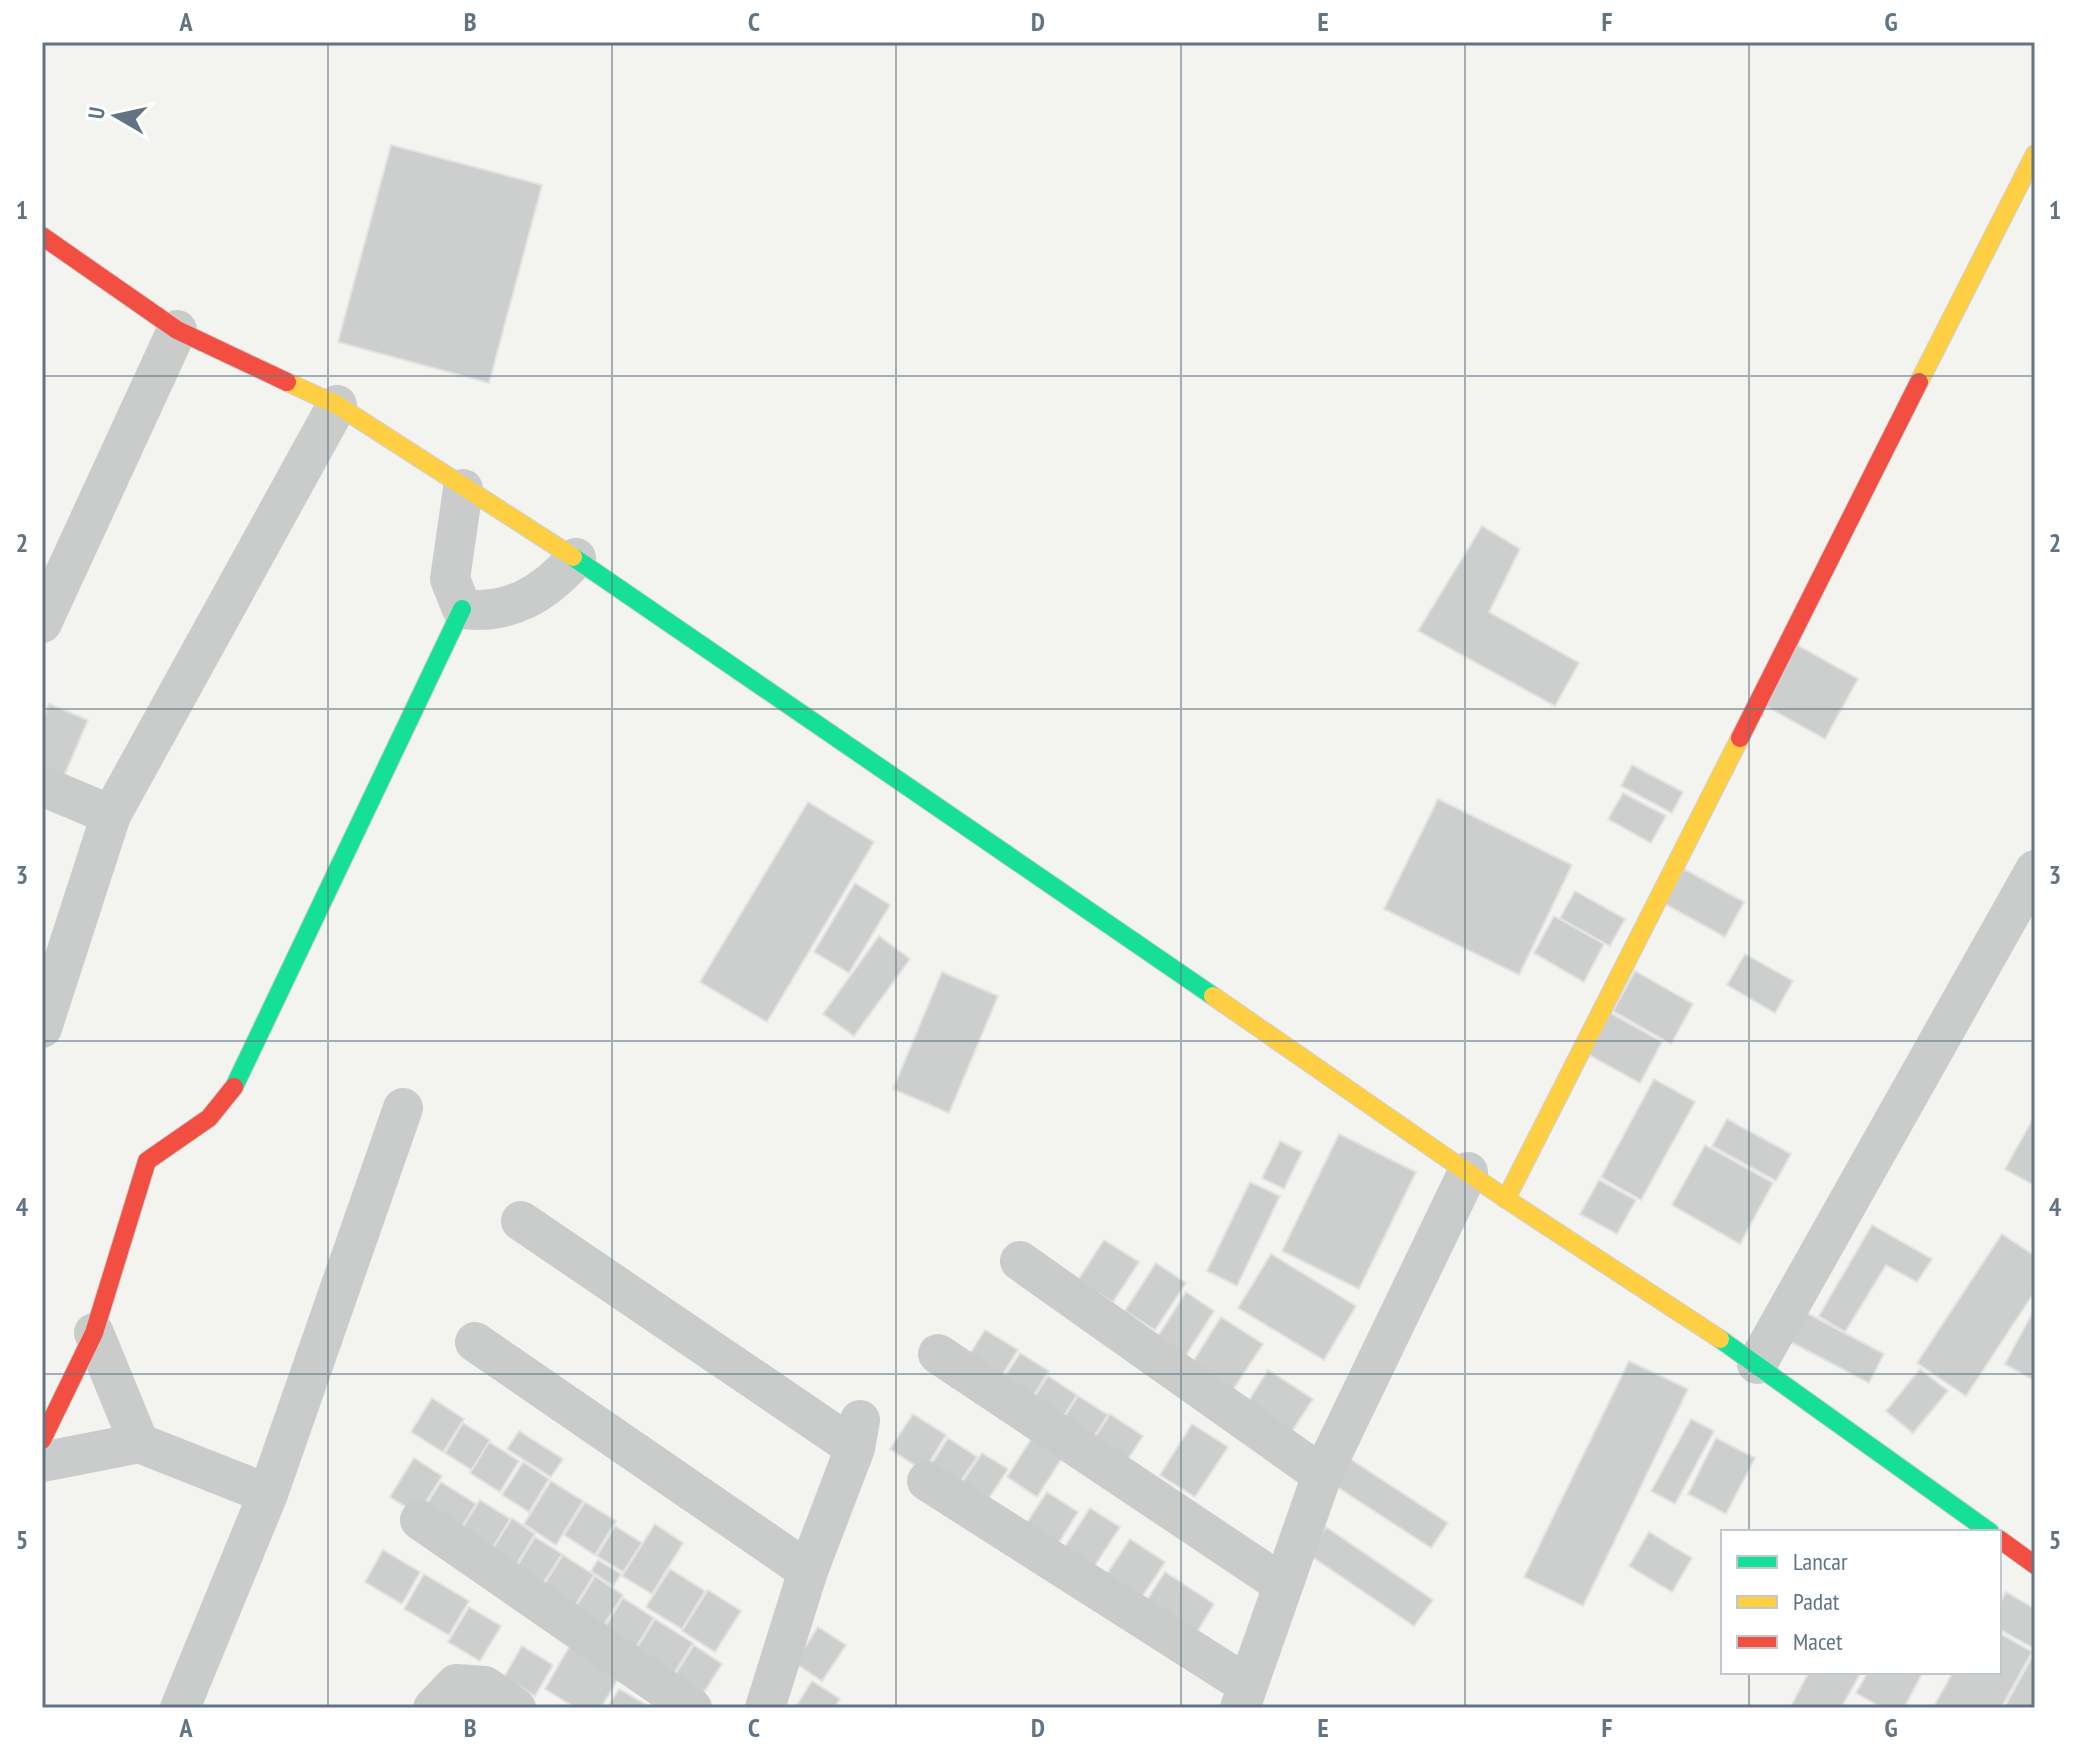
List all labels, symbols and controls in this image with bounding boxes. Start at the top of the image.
text: A [178,5,193,38]
text: B [464,5,477,38]
text: C [748,5,760,38]
text: D [1031,5,1045,38]
text: E [1317,5,1329,38]
text: F [1602,5,1613,38]
text: G [1884,5,1898,38]
north arrow [76,76,156,156]
text: U [82,105,111,121]
text: 1 [16,193,28,226]
text: 1 [2049,193,2061,226]
text: 2 [16,526,28,559]
text: 2 [2049,526,2061,559]
text: 3 [16,858,28,891]
text: 3 [2049,858,2061,891]
text: 4 [16,1190,29,1223]
text: 4 [2049,1190,2062,1223]
text: 5 [16,1523,28,1556]
text: 5 [2049,1523,2061,1556]
legend [1721,1530,2001,1674]
text: Lancar [1793,1546,1848,1577]
text: Padat [1793,1586,1840,1617]
text: Macet [1793,1626,1843,1657]
text: A [178,1711,193,1744]
text: B [464,1711,477,1744]
text: C [748,1711,760,1744]
text: D [1031,1711,1045,1744]
text: E [1317,1711,1329,1744]
text: F [1602,1711,1613,1744]
text: G [1884,1711,1898,1744]

